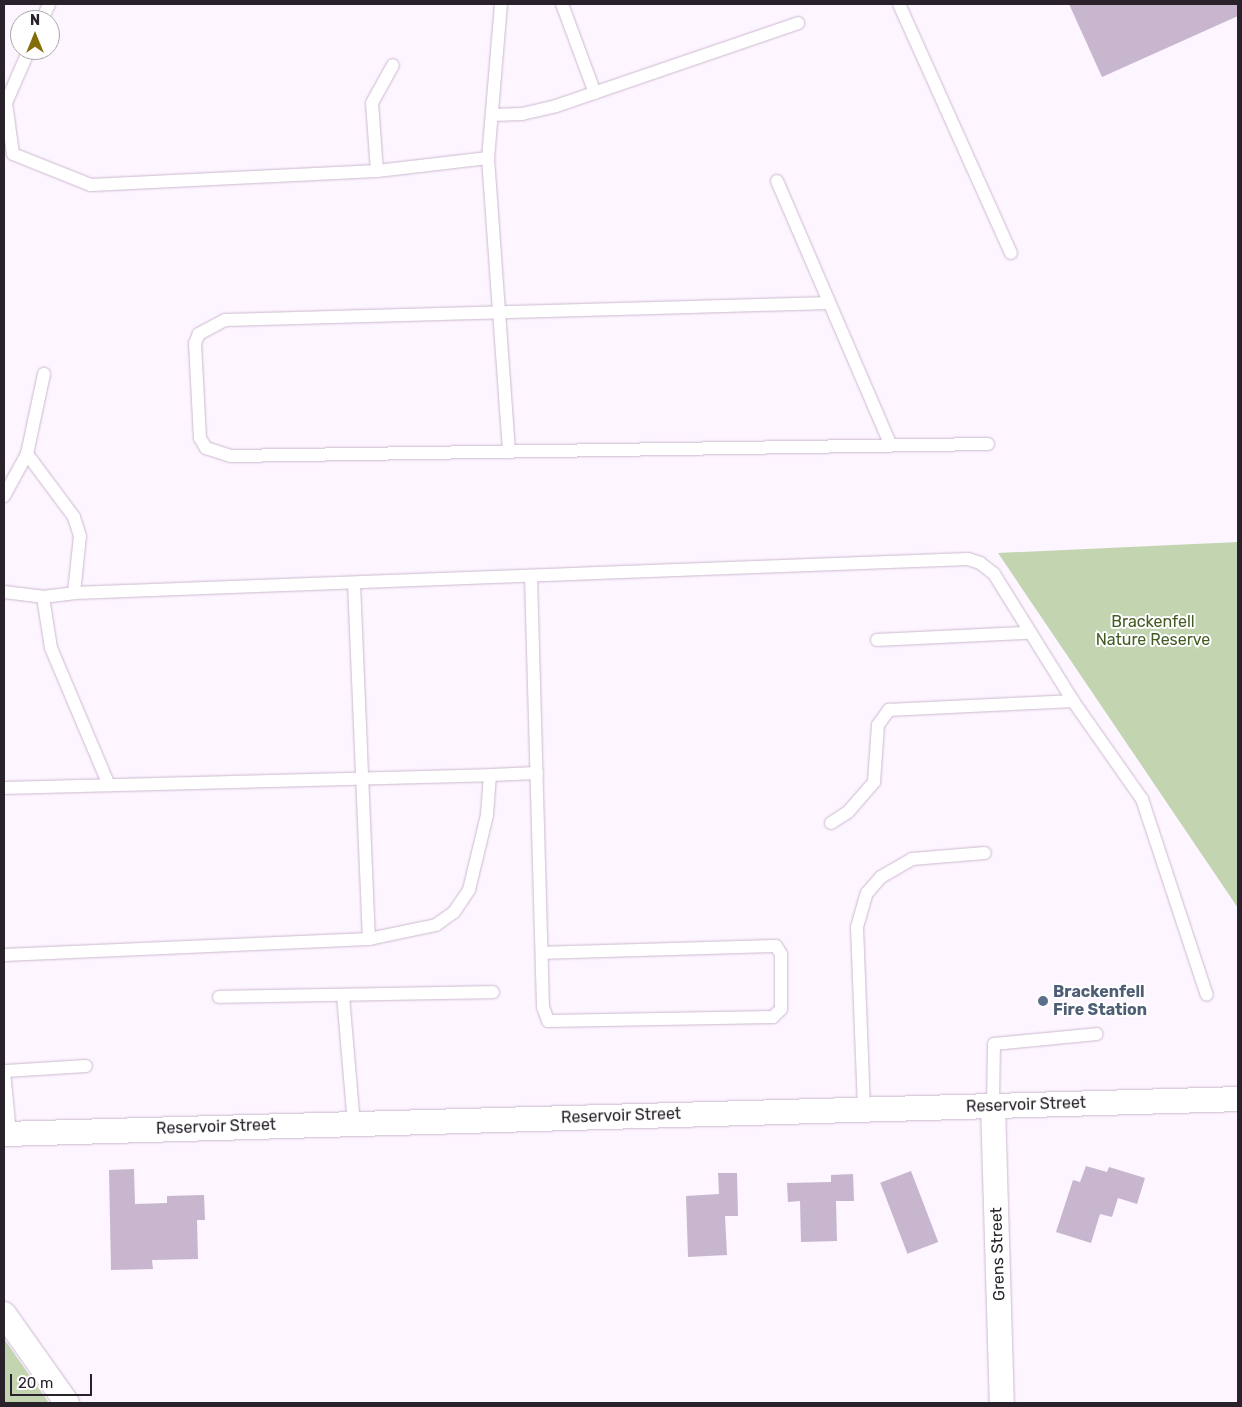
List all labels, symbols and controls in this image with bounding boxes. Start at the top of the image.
north arrow [10,10,60,60]
text: N [30,12,40,29]
park label: Brackenfell Nature Reserve [1096,612,1210,650]
place label: Brackenfell Fire Station [1053,982,1147,1020]
marker: Brackenfell Fire Station [1037,995,1049,1007]
street label: Reservoir Street [965,1093,1087,1117]
street label: Reservoir Street [560,1104,682,1128]
street label: Reservoir Street [155,1115,277,1139]
street label: Grens Street [987,1207,1009,1301]
scale bar [12,1364,95,1396]
text: 20 m [18,1374,53,1392]

